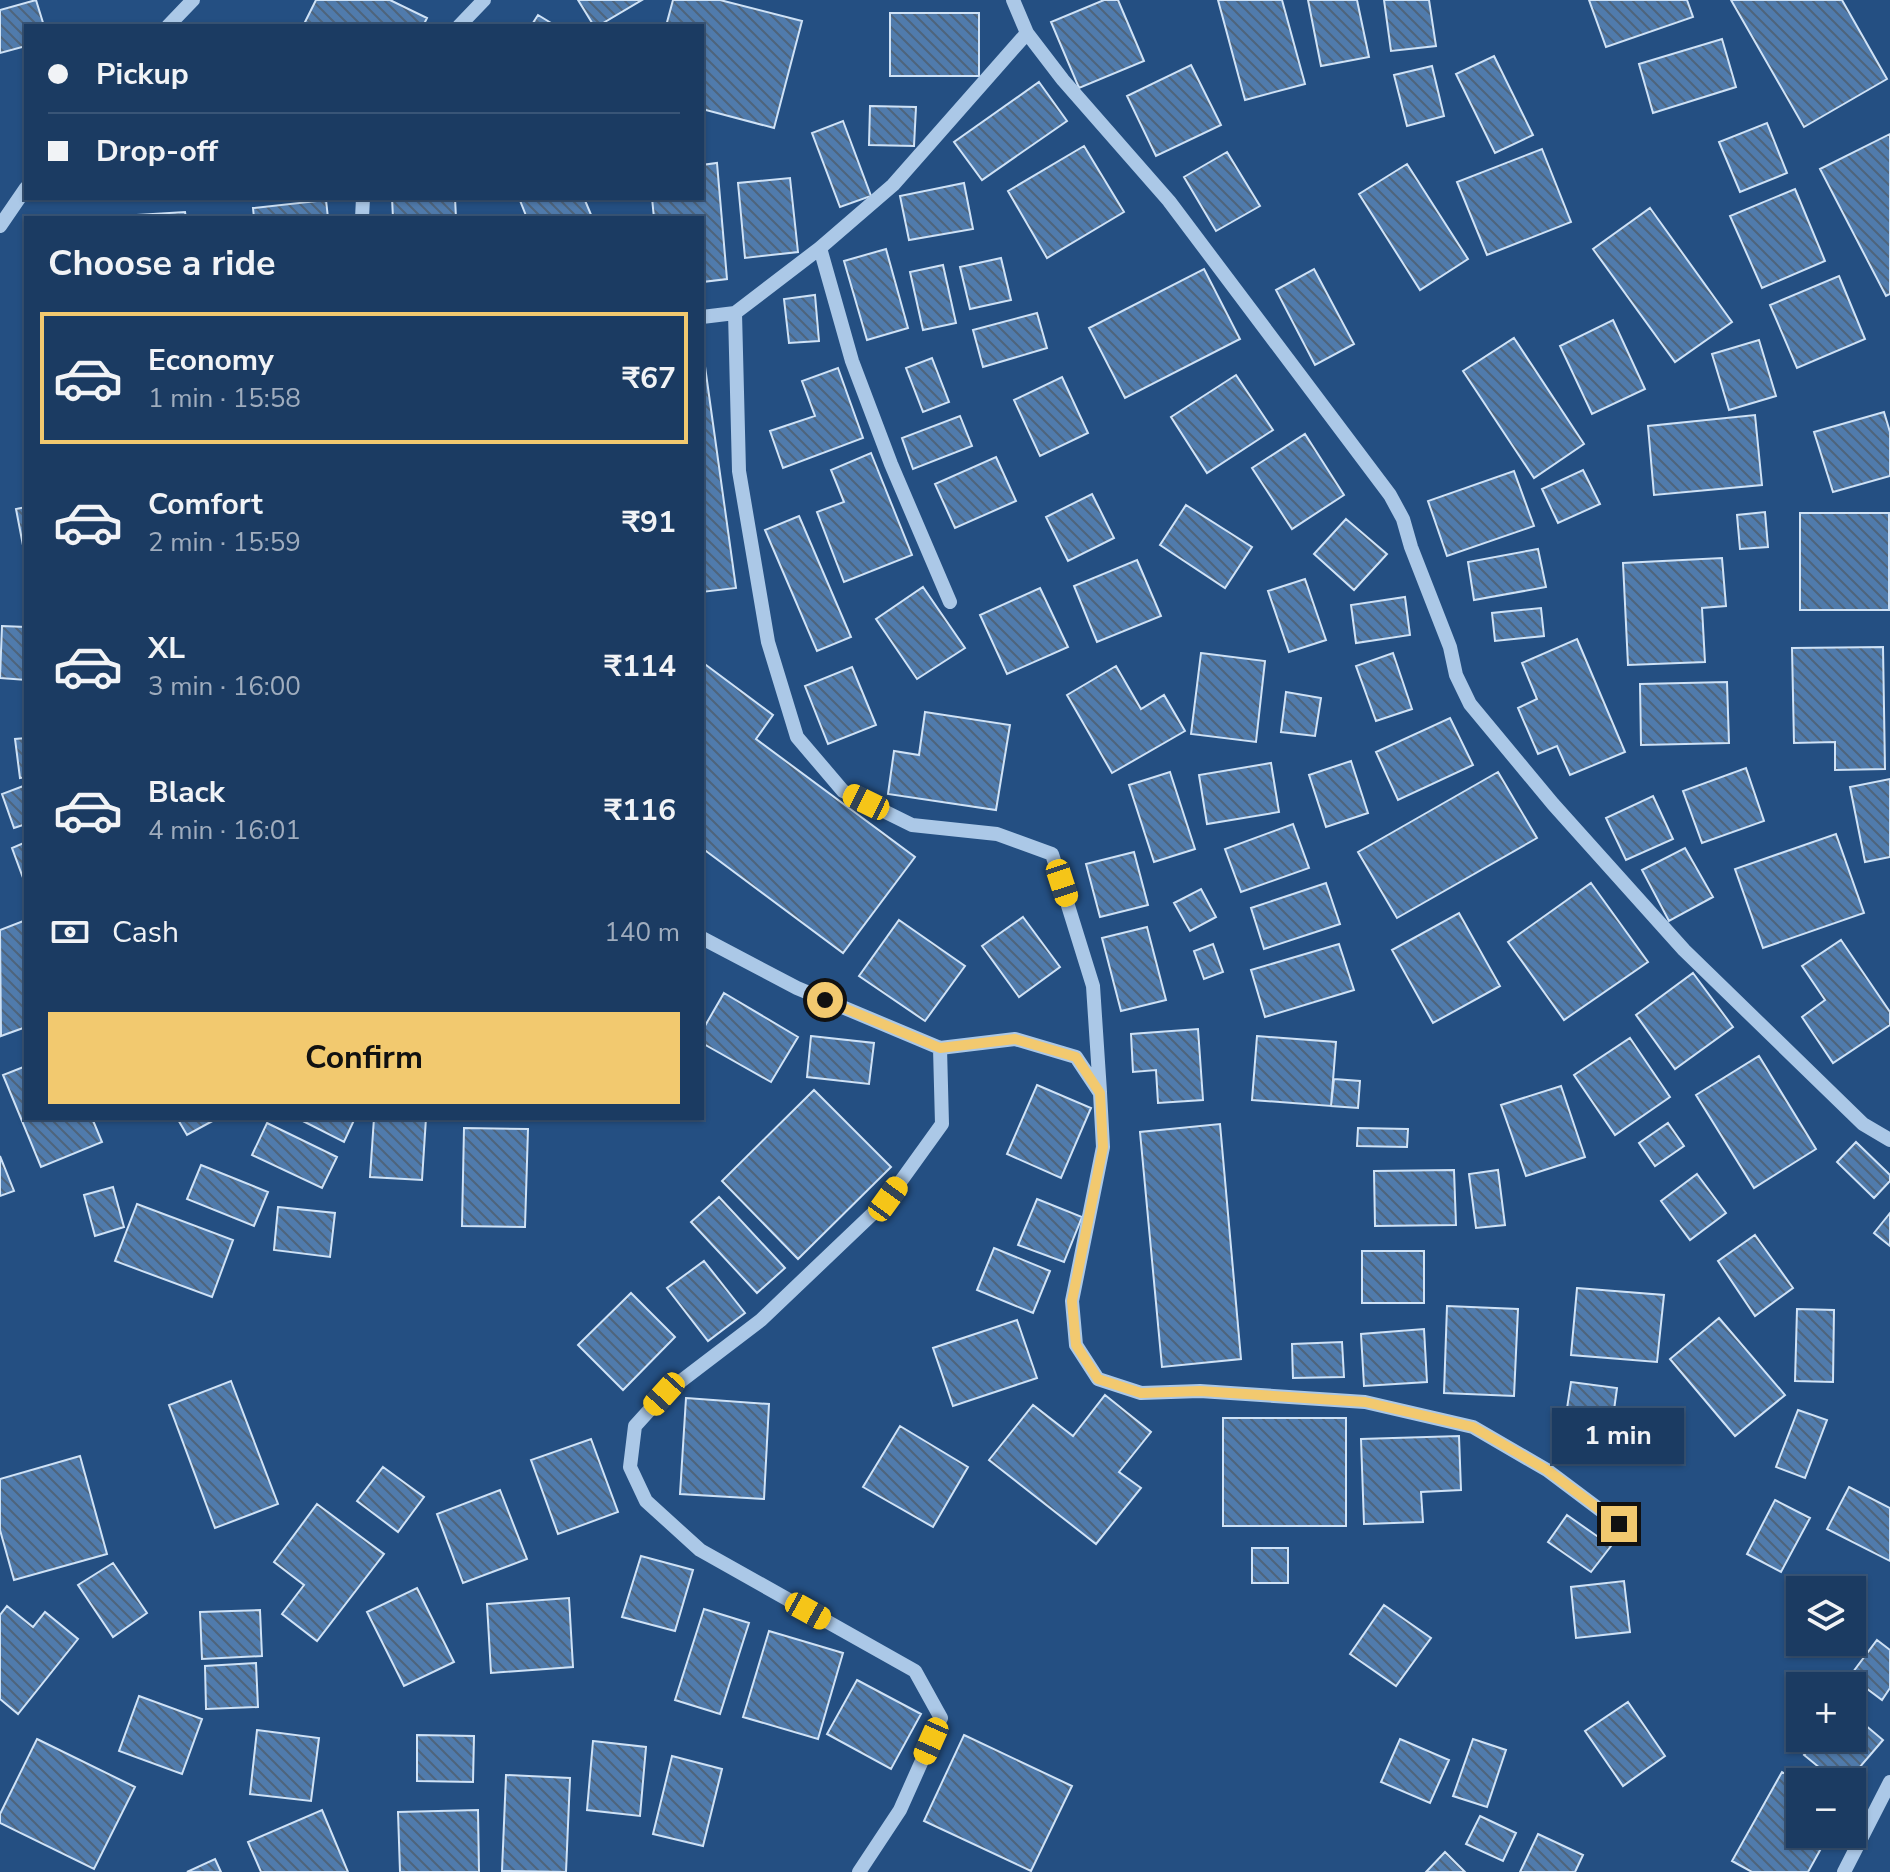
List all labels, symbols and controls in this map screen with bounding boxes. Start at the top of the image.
text: Pickup [96,54,189,95]
text: Drop-off [96,131,218,172]
text: Choose a ride [48,239,276,288]
text: Economy [148,340,274,381]
icon: car [52,342,124,414]
text: ₹67 [622,358,676,399]
text: 1 min · 15:58 [148,381,301,416]
text: Comfort [148,484,263,525]
icon: car [52,486,124,558]
text: ₹91 [622,502,676,543]
text: 2 min · 15:59 [148,525,301,560]
text: XL [148,628,185,669]
icon: car [52,630,124,702]
text: ₹114 [604,646,676,687]
text: 3 min · 16:00 [148,669,301,704]
text: Black [148,772,225,813]
icon: car [52,774,124,846]
car [839,781,893,823]
text: ₹116 [604,790,676,831]
text: 4 min · 16:01 [148,813,301,848]
car [1043,856,1081,910]
icon: cash [48,910,92,954]
text: Cash [112,912,179,953]
text: 140 m [604,915,680,950]
route start [807,982,843,1018]
button: Confirm [48,1012,680,1104]
car [864,1173,912,1225]
car [639,1368,689,1420]
callout: 1 min [1553,1408,1685,1464]
text: 1 min [1584,1418,1652,1453]
route end [1601,1506,1637,1542]
map controls [1786,1576,1866,1848]
button: layers [1786,1576,1866,1656]
car [781,1589,835,1633]
button: + [1786,1672,1866,1752]
car [910,1714,952,1768]
button: − [1786,1768,1866,1848]

